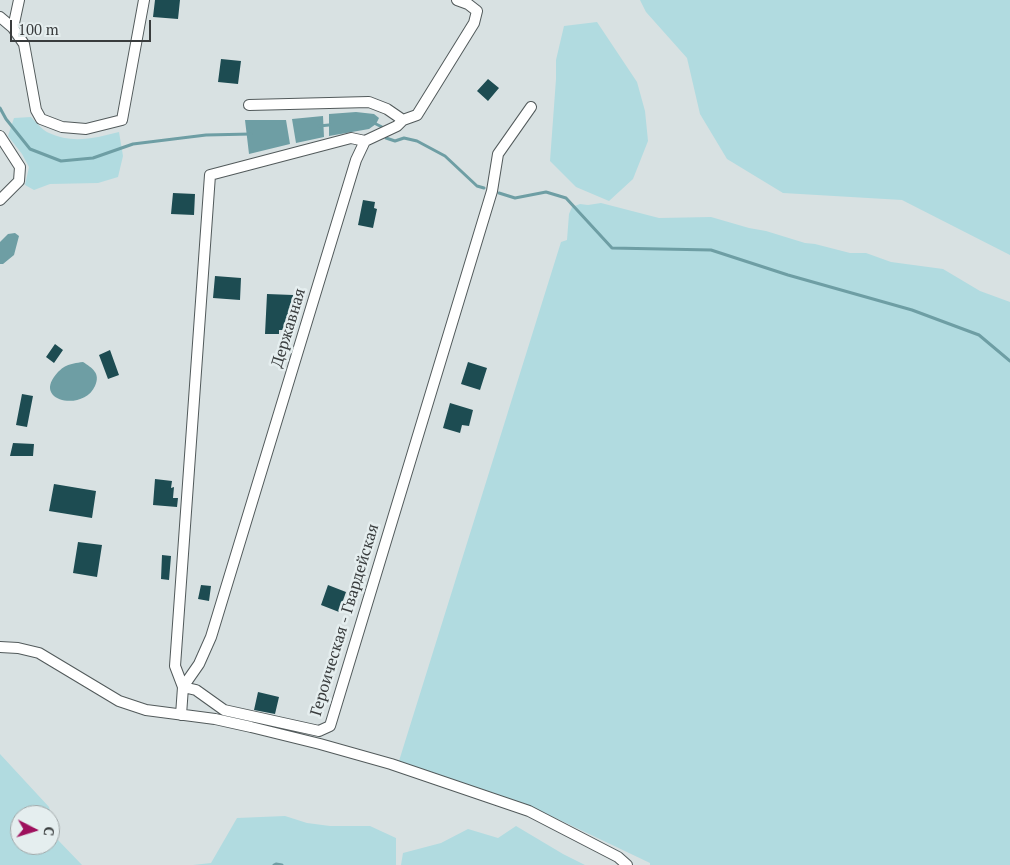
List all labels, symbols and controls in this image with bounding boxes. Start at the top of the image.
scale bar [12,10,154,42]
text: 100 m [18,19,59,39]
street label: Державная [268,286,310,370]
street label: Героическая - Гвардейская [307,522,383,718]
north arrow [10,805,60,855]
text: С [40,826,59,837]

